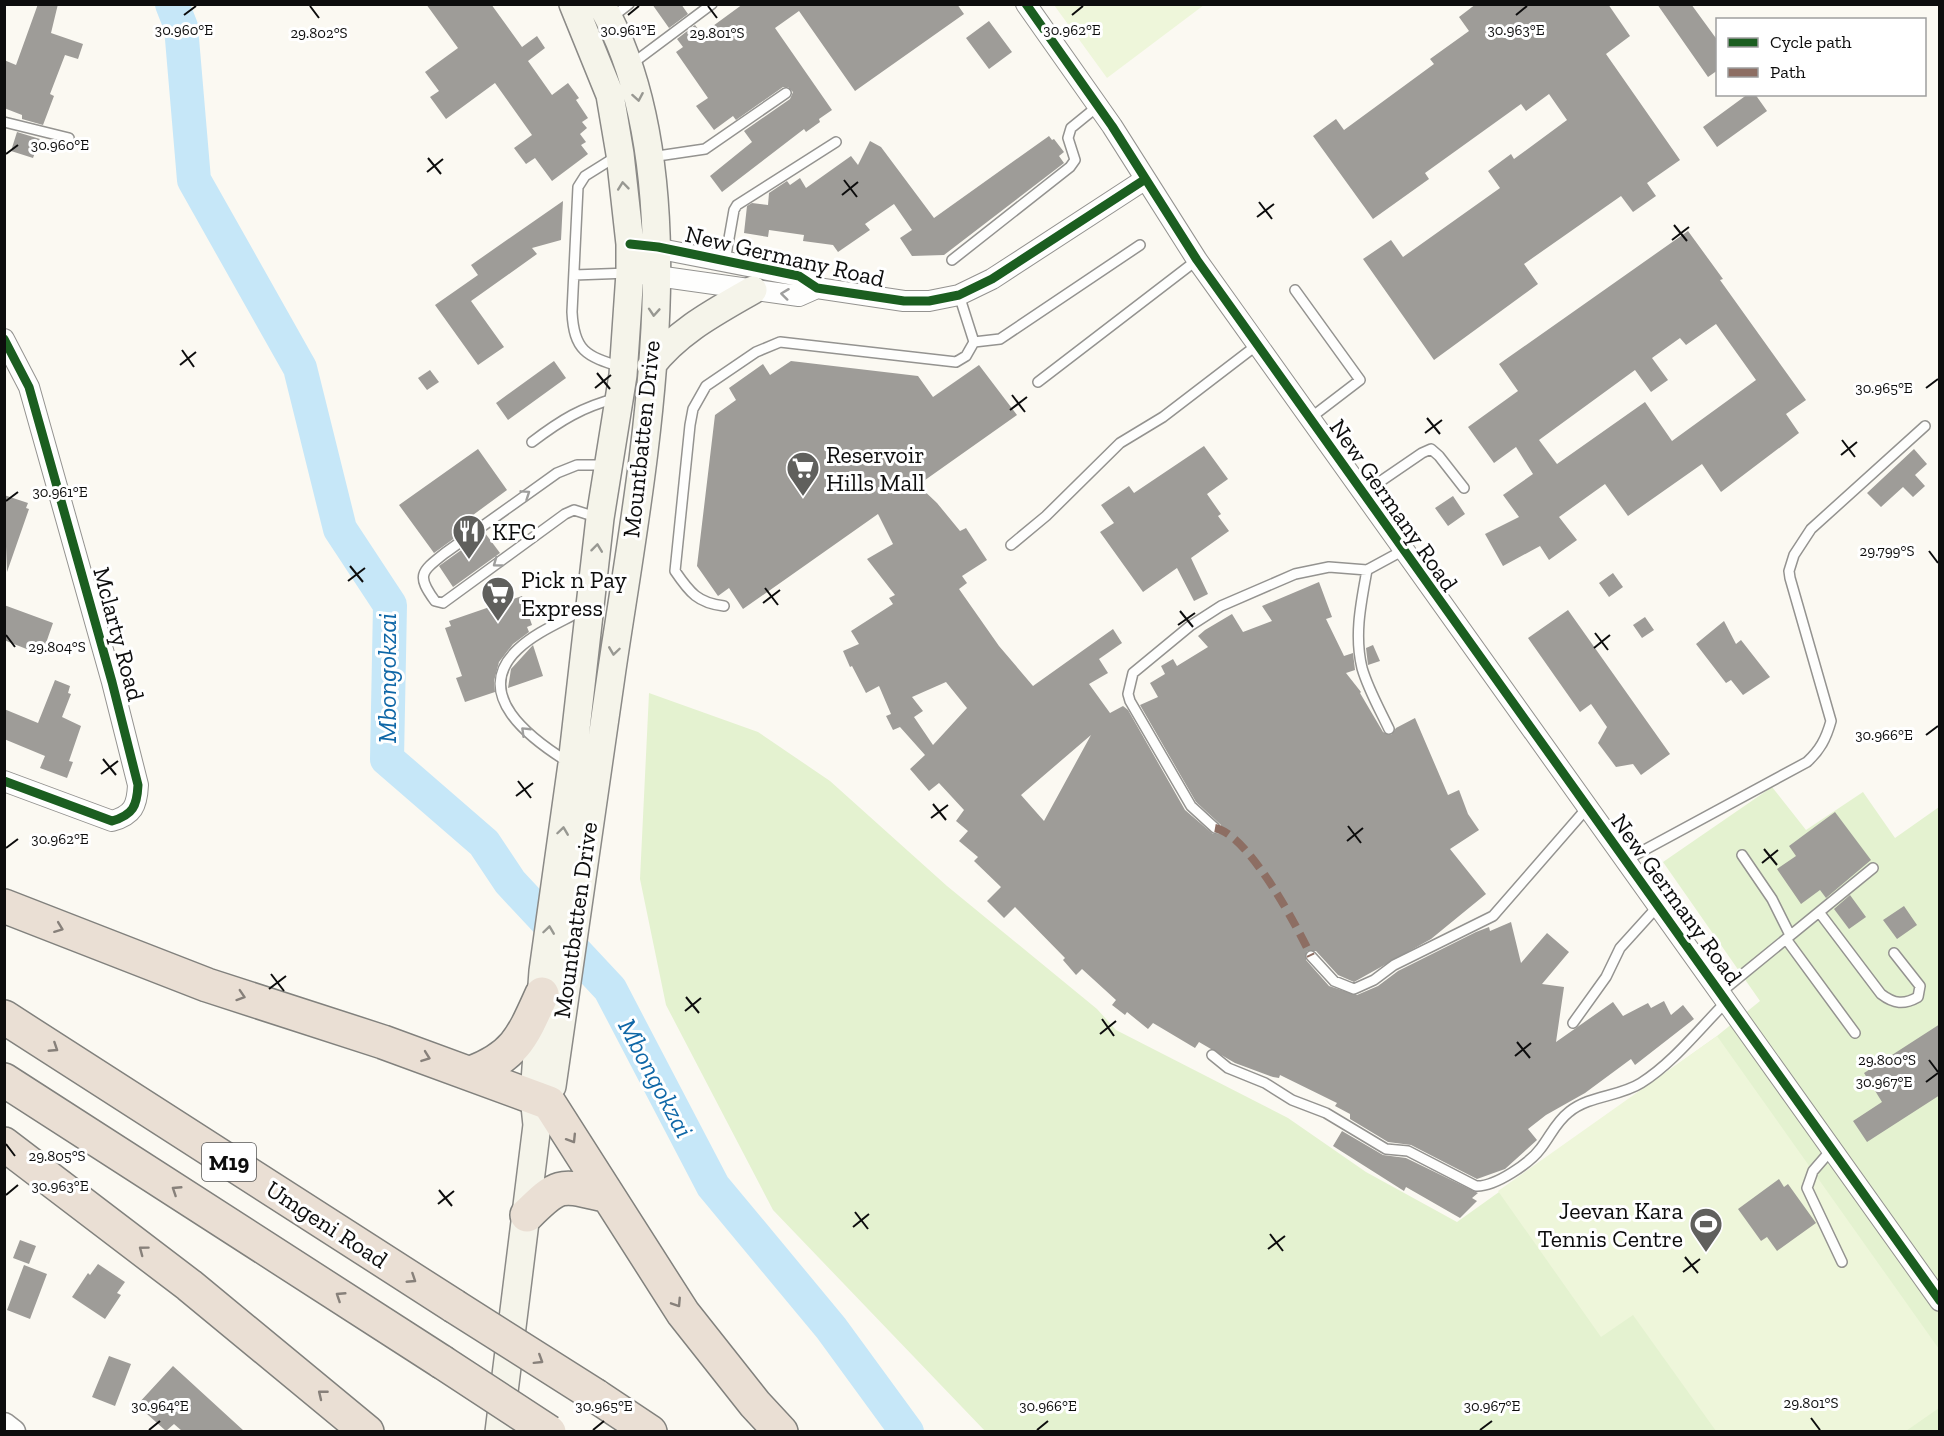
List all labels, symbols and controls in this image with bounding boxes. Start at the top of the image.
legend [1716,18,1926,96]
text: 30.960°E [155,21,213,39]
text: 30.961°E [600,21,656,39]
text: 30.962°E [1043,21,1101,39]
text: 30.963°E [1488,21,1545,39]
text: 29.802°S [290,24,348,42]
text: 29.801°S [690,24,744,42]
text: Cycle path [1770,31,1852,53]
text: Path [1770,61,1806,83]
one-way arrow [631,92,644,102]
text: 30.960°E [31,136,89,154]
one-way arrow [618,182,630,191]
street label: New Germany Road [682,219,888,293]
one-way arrow [781,288,790,301]
one-way arrow [648,307,661,316]
street label: Mountbatten Drive [616,339,666,539]
text: 30.965°E [1855,379,1913,397]
street label: New Germany Road [1324,413,1464,597]
place label: Reservoir Hills Mall [826,440,925,497]
supermarket icon: Reservoir Hills Mall [785,450,821,497]
text: 30.961°E [32,483,88,501]
one-way arrow [520,490,531,501]
restaurant icon: KFC [451,513,487,560]
place label: KFC [492,517,536,546]
text: 29.799°S [1859,542,1915,560]
one-way arrow [590,543,603,552]
one-way arrow [493,556,504,567]
street label: Mclarty Road [87,564,151,704]
place label: Pick n Pay Express [521,565,627,622]
supermarket icon: Pick n Pay Express [480,575,516,622]
water label: Mbongokzai [371,613,403,743]
text: 29.804°S [28,638,86,656]
one-way arrow [609,647,621,656]
text: 30.966°E [1855,726,1913,744]
one-way arrow [521,727,532,738]
street label: New Germany Road [1605,808,1749,990]
street label: Mountbatten Drive [547,820,603,1020]
one-way arrow [556,826,569,836]
text: 30.962°E [31,830,89,848]
one-way arrow [52,921,63,933]
one-way arrow [542,925,554,934]
one-way arrow [235,989,246,1002]
water label: Mbongokzai [611,1013,701,1143]
one-way arrow [48,1041,58,1053]
one-way arrow [420,1050,431,1063]
text: 29.800°S [1858,1051,1916,1069]
text: 30.967°E [1856,1073,1913,1091]
one-way arrow [564,1133,576,1143]
road number: M19 [202,1143,256,1181]
text: 29.805°S [28,1147,86,1165]
street label: Umgeni Road [261,1174,393,1274]
text: 30.963°E [32,1177,89,1195]
one-way arrow [172,1186,182,1198]
place label: Jeevan Kara Tennis Centre [1537,1196,1683,1253]
sports icon: Jeevan Kara Tennis Centre [1688,1206,1724,1253]
one-way arrow [139,1246,150,1257]
one-way arrow [405,1272,416,1283]
one-way arrow [336,1292,347,1303]
one-way arrow [669,1297,681,1307]
one-way arrow [532,1353,543,1364]
one-way arrow [318,1391,329,1402]
text: 29.801°S [1784,1394,1838,1412]
text: 30.964°E [131,1397,189,1415]
text: 30.965°E [575,1397,633,1415]
text: 30.966°E [1019,1397,1077,1415]
text: 30.967°E [1464,1397,1521,1415]

